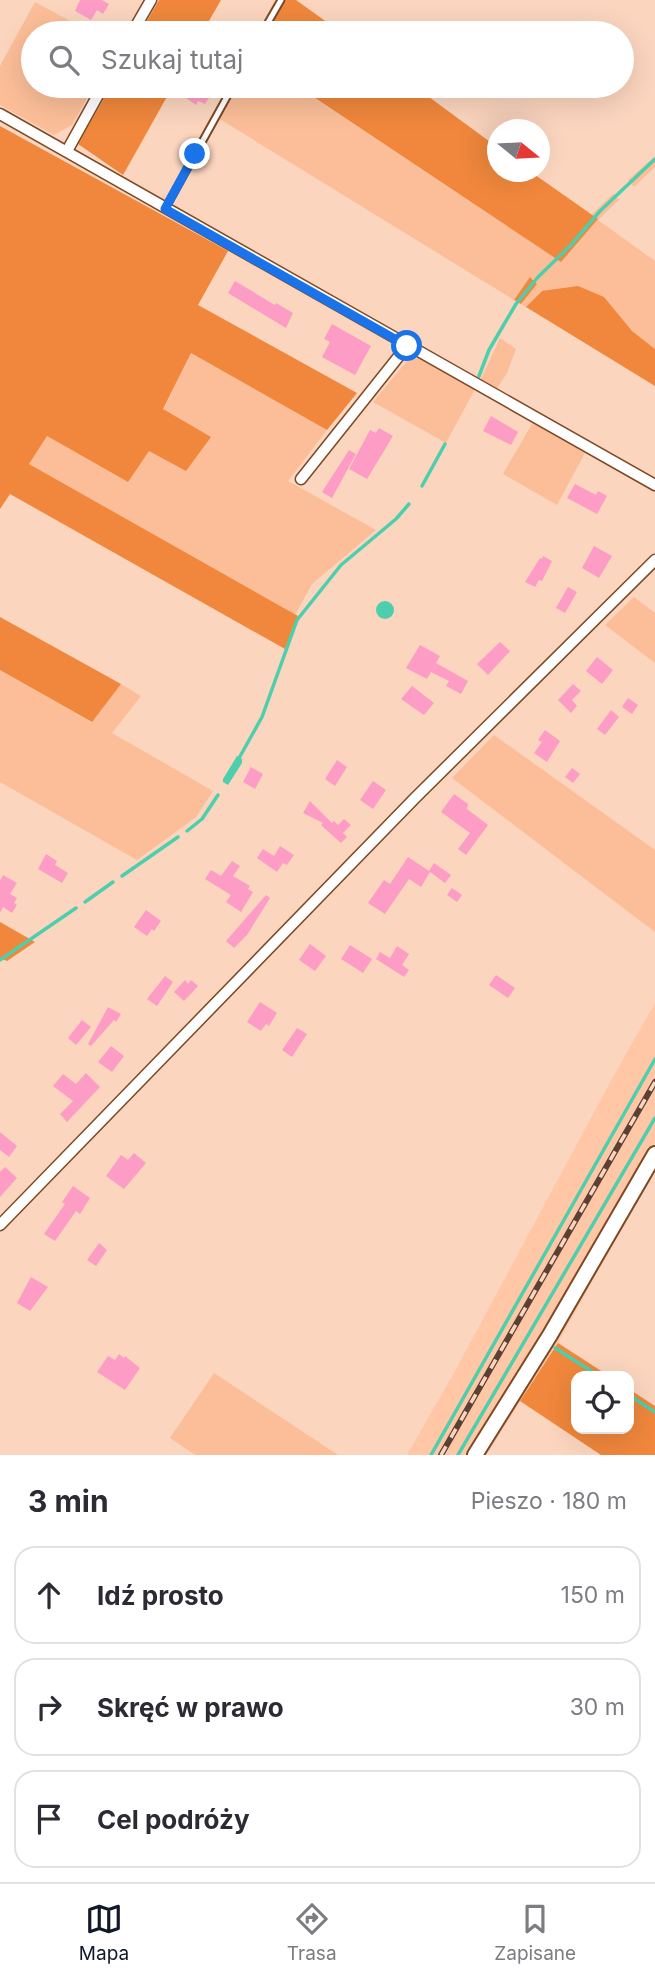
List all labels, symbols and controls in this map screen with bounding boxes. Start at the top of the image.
search box [21,21,634,98]
icon: search [45,41,83,79]
text: Szukaj tutaj [101,44,243,75]
north arrow [487,119,550,182]
route end [179,138,210,169]
route start [391,330,422,361]
map controls [571,1371,634,1434]
button: locate [571,1371,634,1434]
text: 3 min [28,1483,109,1519]
text: Pieszo · 180 m [471,1487,627,1515]
icon: ahead [30,1576,68,1614]
text: Idź prosto [97,1580,224,1611]
text: 150 m [561,1581,625,1609]
icon: right [30,1688,68,1726]
text: Skręć w prawo [97,1692,284,1723]
text: 30 m [570,1693,625,1721]
icon: arrive [30,1800,68,1838]
text: Cel podróży [97,1804,250,1835]
tab: Mapa [79,1900,129,1965]
tab: Trasa [287,1900,337,1965]
tab: Zapisane [494,1900,576,1965]

